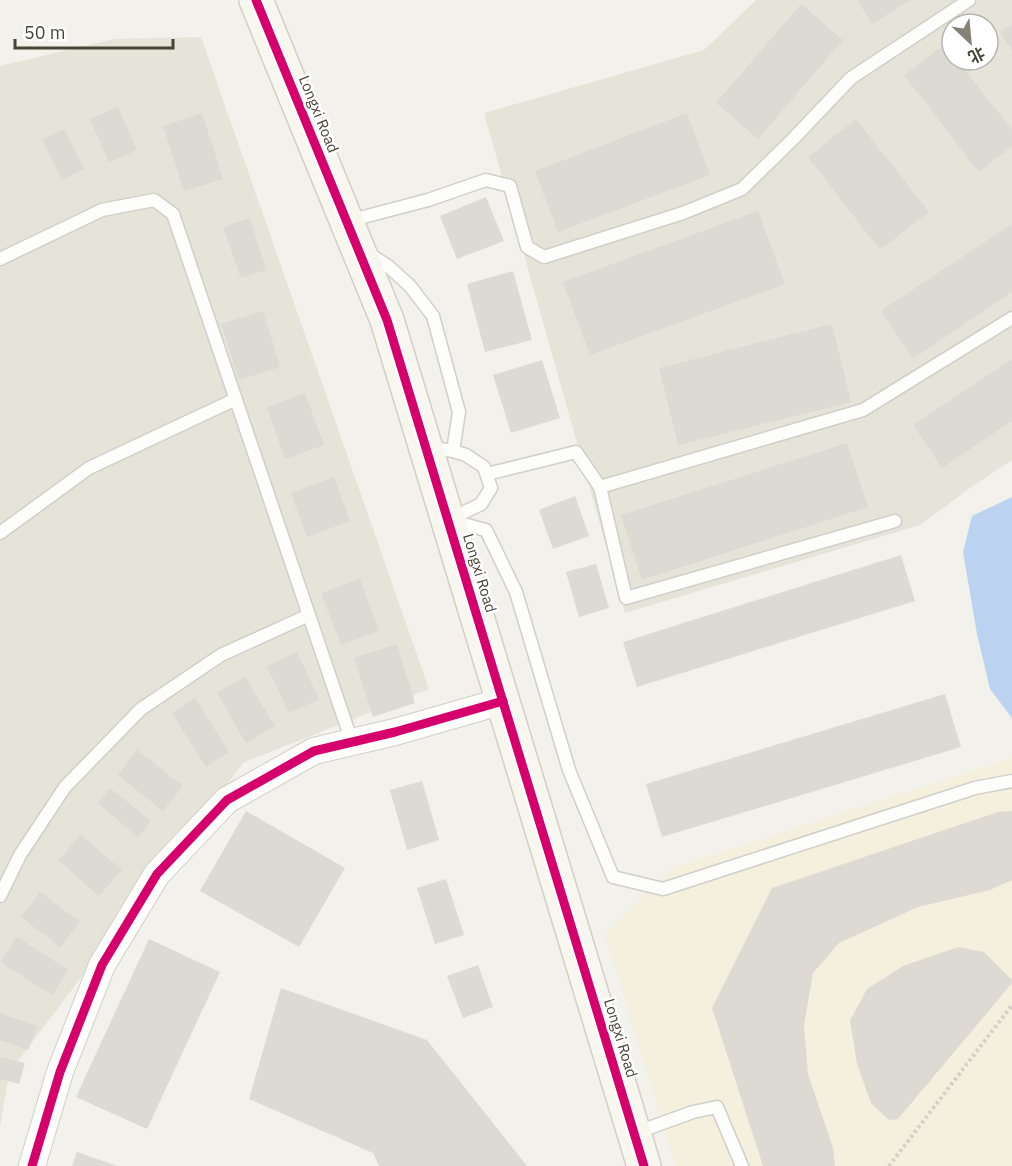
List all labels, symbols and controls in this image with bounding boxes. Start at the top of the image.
scale bar [15,12,172,50]
north arrow [940,12,1000,72]
text: 50 m [24,21,66,44]
text: 北 [965,43,988,68]
street label: Longxi Road [295,73,343,155]
street label: Longxi Road [459,531,501,615]
street label: Longxi Road [600,996,642,1080]

